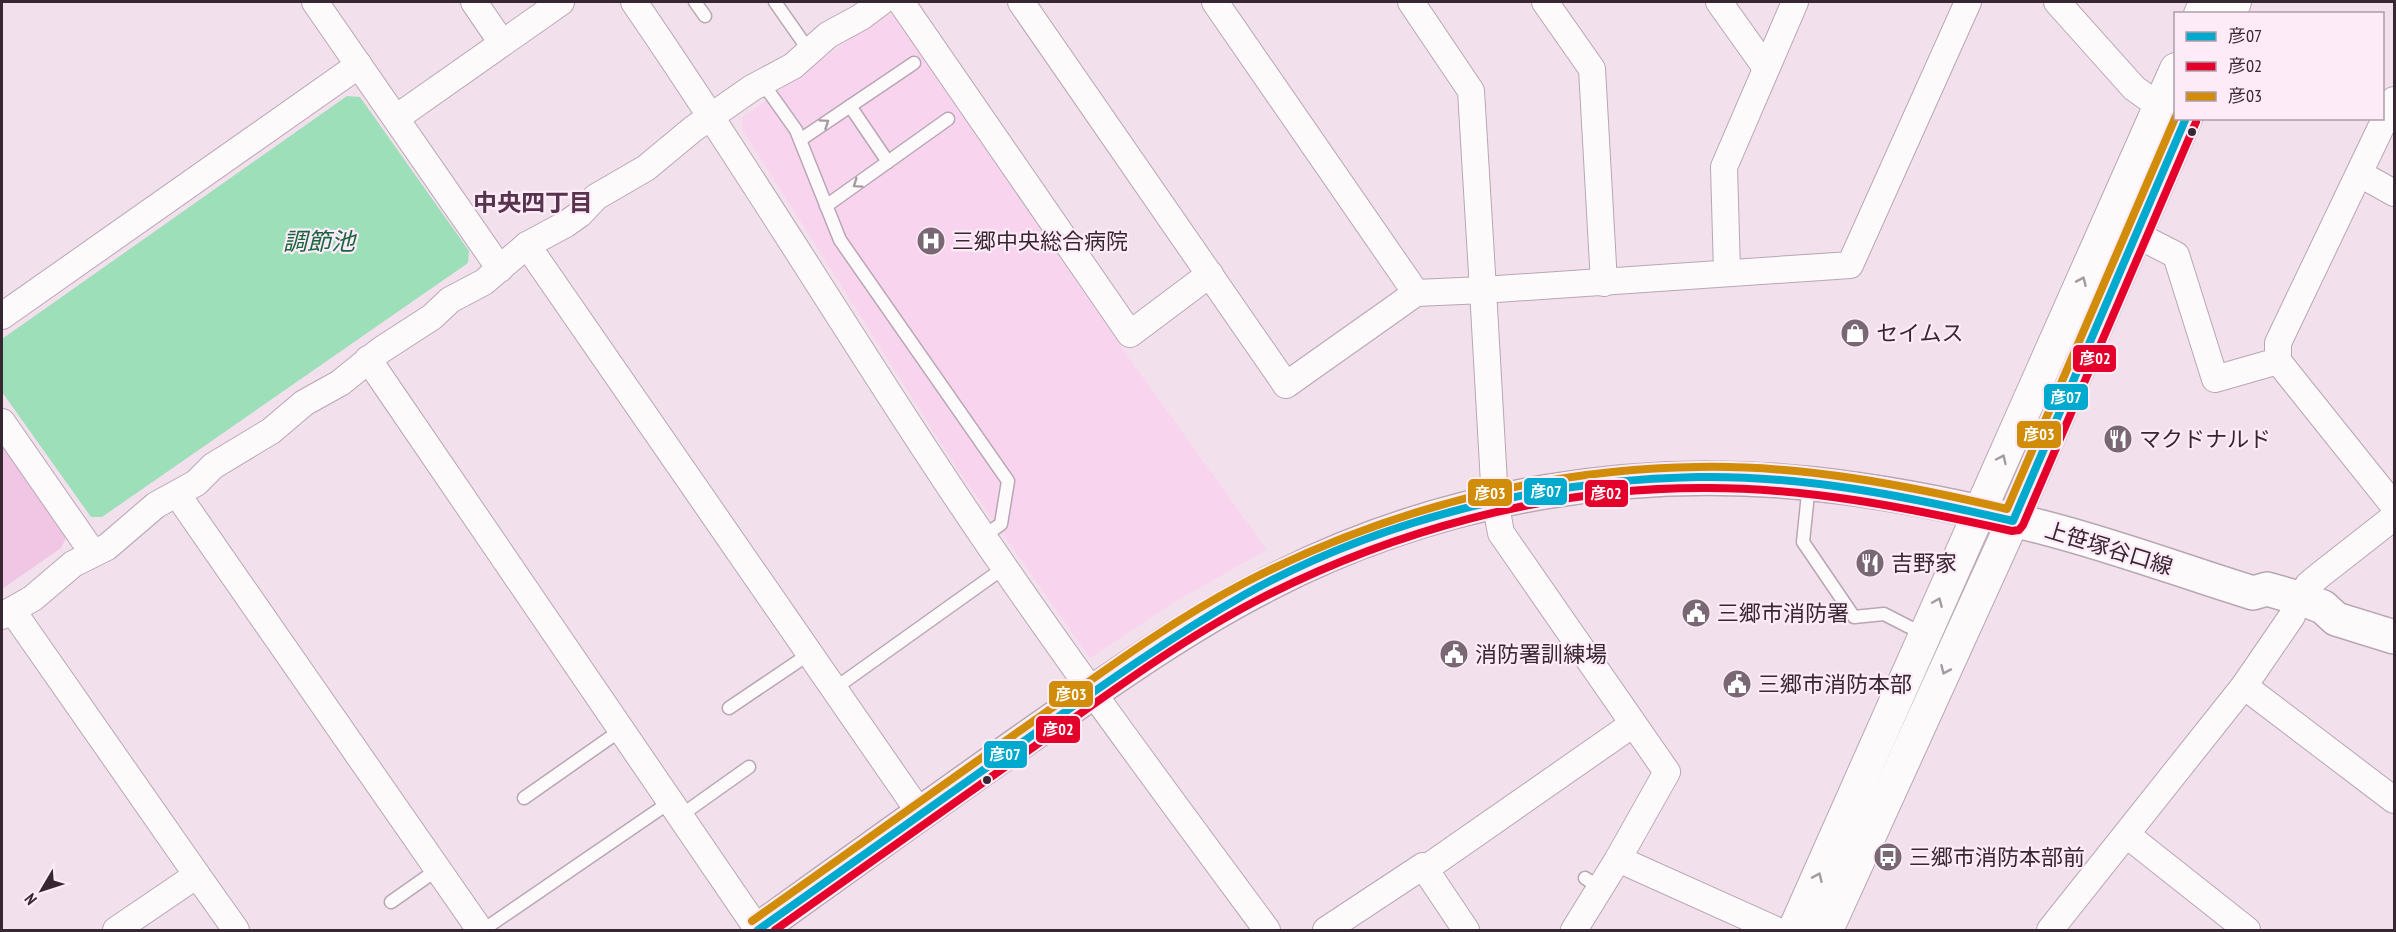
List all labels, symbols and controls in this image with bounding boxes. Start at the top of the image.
legend [2174,12,2384,120]
text: 彦07 [2228,24,2262,47]
text: 彦02 [2228,54,2262,77]
text: 彦03 [2228,84,2262,107]
one-way arrow [818,119,829,130]
unlabelled marker [2186,126,2198,138]
one-way arrow [853,177,864,188]
district label: 中央四丁目 [473,187,593,218]
hospital icon: 三郷中央総合病院 [915,225,947,257]
water label: 調節池 [283,226,357,257]
place label: 三郷中央総合病院 [952,227,1128,255]
one-way arrow [2074,276,2086,287]
shop icon: セイムス [1839,317,1871,349]
place label: セイムス [1876,319,1964,347]
line badge: 彦02 [2072,344,2117,373]
text: 彦02 [2079,348,2111,368]
line badge: 彦07 [2043,383,2089,411]
text: 彦07 [2050,387,2082,407]
line badge: 彦03 [2016,420,2062,449]
restaurant icon: マクドナルド [2102,423,2134,455]
text: 彦03 [2023,424,2055,444]
place label: マクドナルド [2139,425,2271,453]
one-way arrow [1995,455,2007,466]
line badge: 彦07 [1523,477,1568,506]
line badge: 彦03 [1467,478,1513,507]
line badge: 彦02 [1584,479,1629,508]
text: 彦07 [1530,481,1562,501]
text: 彦03 [1474,483,1506,503]
text: 彦02 [1590,483,1622,503]
street label: 上笹塚谷口線 [2042,515,2176,581]
restaurant icon: 吉野家 [1854,547,1886,579]
place label: 吉野家 [1891,549,1957,577]
public building icon: 三郷市消防署 [1680,597,1712,629]
one-way arrow [1931,598,1943,609]
place label: 三郷市消防署 [1717,599,1849,627]
public building icon: 消防署訓練場 [1438,638,1470,670]
place label: 消防署訓練場 [1475,640,1607,668]
one-way arrow [1941,663,1953,674]
public building icon: 三郷市消防本部 [1721,668,1753,700]
place label: 三郷市消防本部 [1758,670,1912,698]
line badge: 彦03 [1048,680,1094,708]
text: 彦03 [1055,684,1087,704]
line badge: 彦02 [1035,715,1081,744]
text: 彦02 [1042,719,1074,739]
line badge: 彦07 [983,740,1028,769]
text: 彦07 [989,744,1021,764]
unlabelled marker [981,774,993,786]
bus stop icon: 三郷市消防本部前 [1872,841,1904,873]
place label: 三郷市消防本部前 [1909,843,2085,871]
north arrow [12,860,72,920]
one-way arrow [1810,872,1822,883]
text: N [20,890,41,909]

